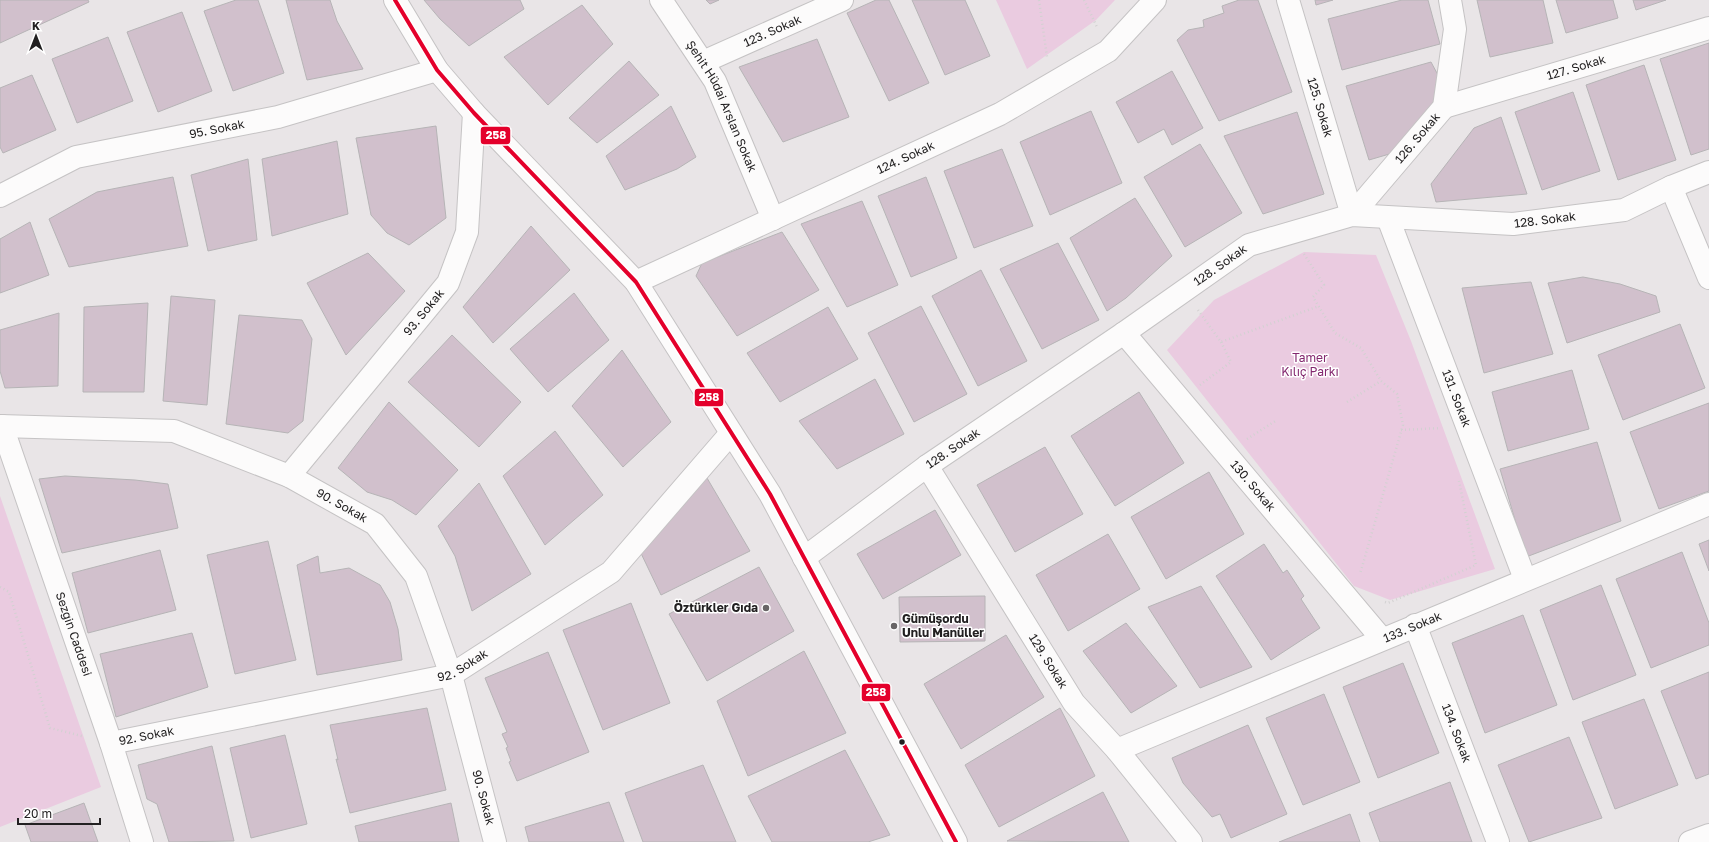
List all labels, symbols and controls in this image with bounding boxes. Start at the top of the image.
street label: 123. Sokak [741,11,804,50]
north arrow [16,16,56,56]
text: K [32,19,40,32]
street label: Şehit Hüdai Arslan Sokak [683,38,761,174]
street label: 127. Sokak [1545,51,1608,83]
street label: 125. Sokak [1304,76,1336,139]
street label: 126. Sokak [1391,109,1443,166]
street label: 95. Sokak [188,116,246,141]
line badge: 258 [480,126,511,145]
text: 258 [486,128,506,141]
street label: 124. Sokak [874,137,937,177]
street label: 128. Sokak [1513,208,1577,231]
street label: 128. Sokak [1190,241,1250,289]
street label: 93. Sokak [400,285,447,338]
park label: Tamer Kılıç Parkı [1281,350,1339,379]
street label: 131. Sokak [1439,367,1475,429]
line badge: 258 [694,388,724,407]
text: 258 [699,390,719,403]
street label: 128. Sokak [923,424,983,472]
street label: 130. Sokak [1228,457,1279,514]
street label: 90. Sokak [314,485,371,525]
street label: Sezgin Caddesi [53,590,95,678]
place label: Öztürkler Gıda [674,600,758,615]
marker: Öztürkler Gıda [761,603,771,613]
street label: 133. Sokak [1381,608,1444,645]
place label: Gümüşordu Unlu Manüller [902,611,984,640]
marker: Gümüşordu Unlu Manüller [889,621,899,631]
street label: 129. Sokak [1026,631,1071,692]
street label: 92. Sokak [436,645,491,685]
line badge: 258 [861,683,891,702]
text: 258 [866,685,886,698]
street label: 134. Sokak [1439,702,1475,765]
street label: 92. Sokak [117,723,175,748]
unlabelled marker [897,737,907,747]
street label: 90. Sokak [469,768,498,827]
scale bar [18,800,100,826]
text: 20 m [24,806,52,821]

